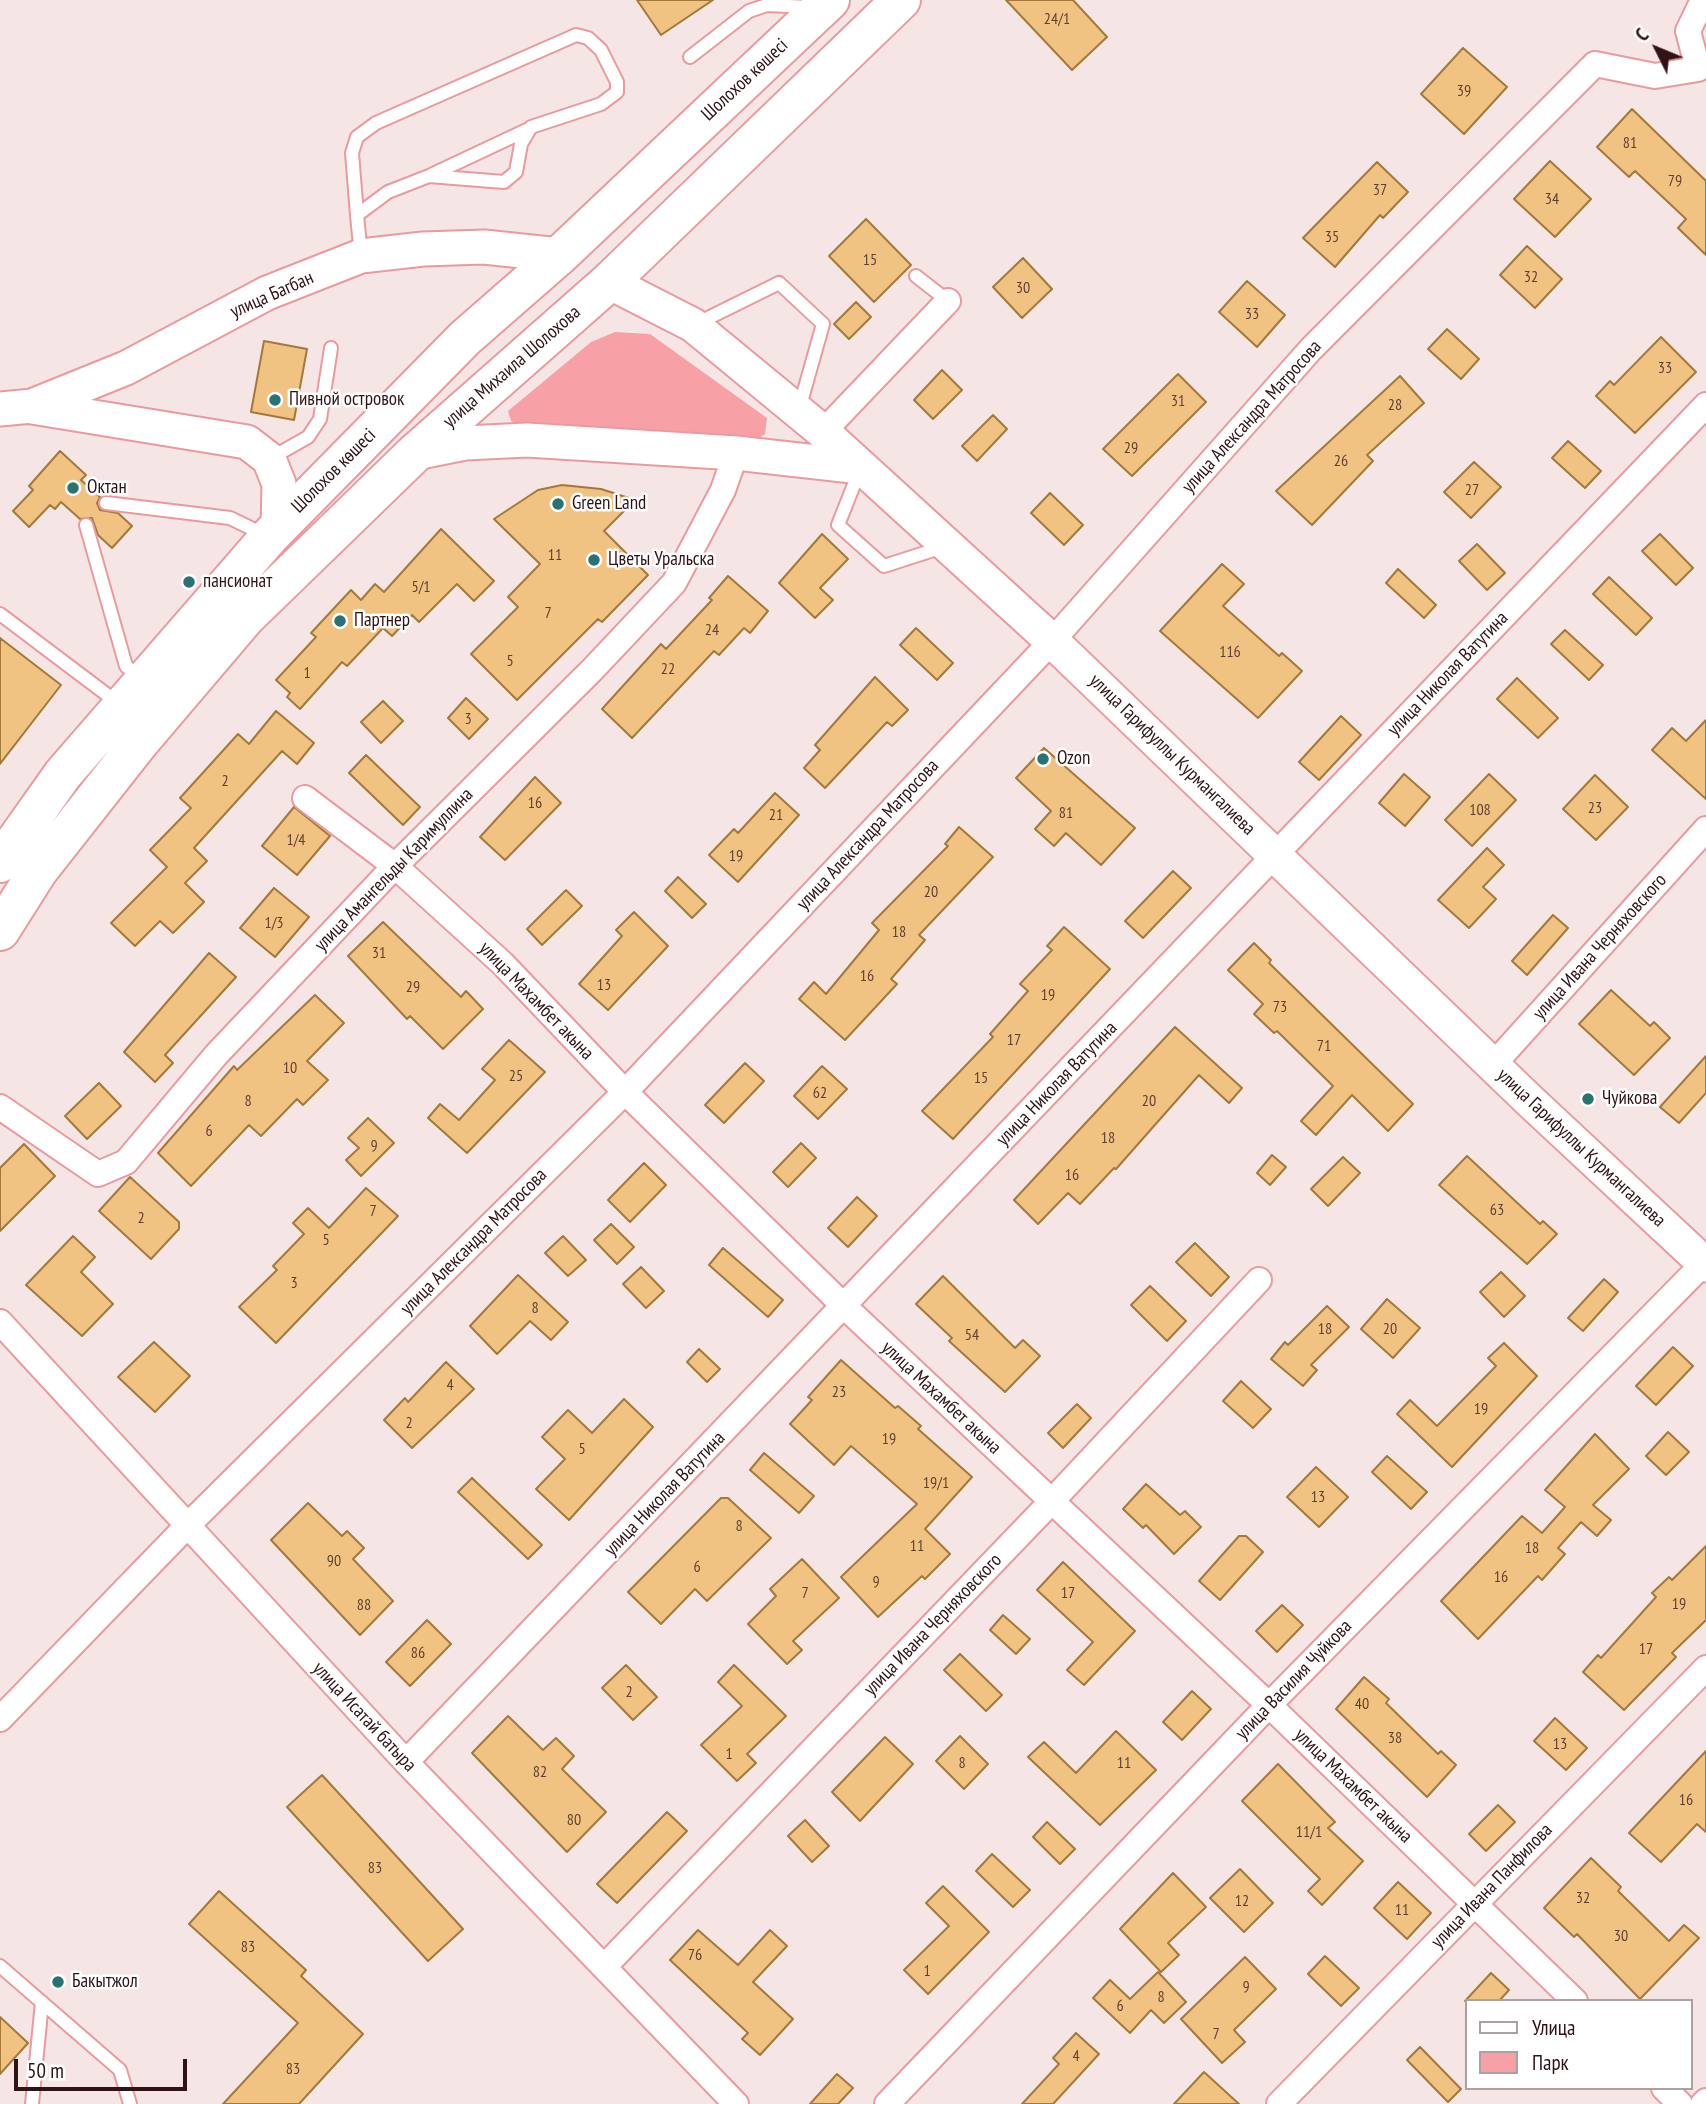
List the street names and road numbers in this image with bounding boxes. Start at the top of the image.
street label: Шолохов көшесі [697,34,793,126]
street label: улица Багбан [227,267,317,323]
street label: улица Михаила Шолохова [439,301,585,433]
street label: улица Александра Матросова [1177,336,1327,498]
street label: Шолохов көшесі [287,424,381,518]
street label: улица Николая Ватутина [1383,607,1513,741]
street label: улица Гарифуллы Курмангалиева [1084,670,1260,840]
street label: улица Александра Матросова [792,755,944,915]
street label: улица Амангельды Каримуллина [310,784,478,956]
street label: улица Ивана Черняховского [1528,869,1672,1025]
street label: улица Махамбет акына [474,937,598,1065]
street label: улица Николая Ватутина [992,1017,1122,1151]
street label: улица Гарифуллы Курмангалиева [1492,1064,1670,1232]
street label: улица Александра Матросова [396,1164,552,1320]
street label: улица Махамбет акына [876,1337,1006,1459]
street label: улица Николая Ватутина [600,1427,730,1561]
street label: улица Ивана Черняховского [859,1549,1007,1701]
street label: улица Василия Чуйкова [1231,1615,1357,1745]
street label: улица Исатай батыра [307,1657,421,1777]
street label: улица Махамбет акына [1289,1724,1417,1848]
street label: улица Ивана Панфилова [1427,1819,1557,1953]

